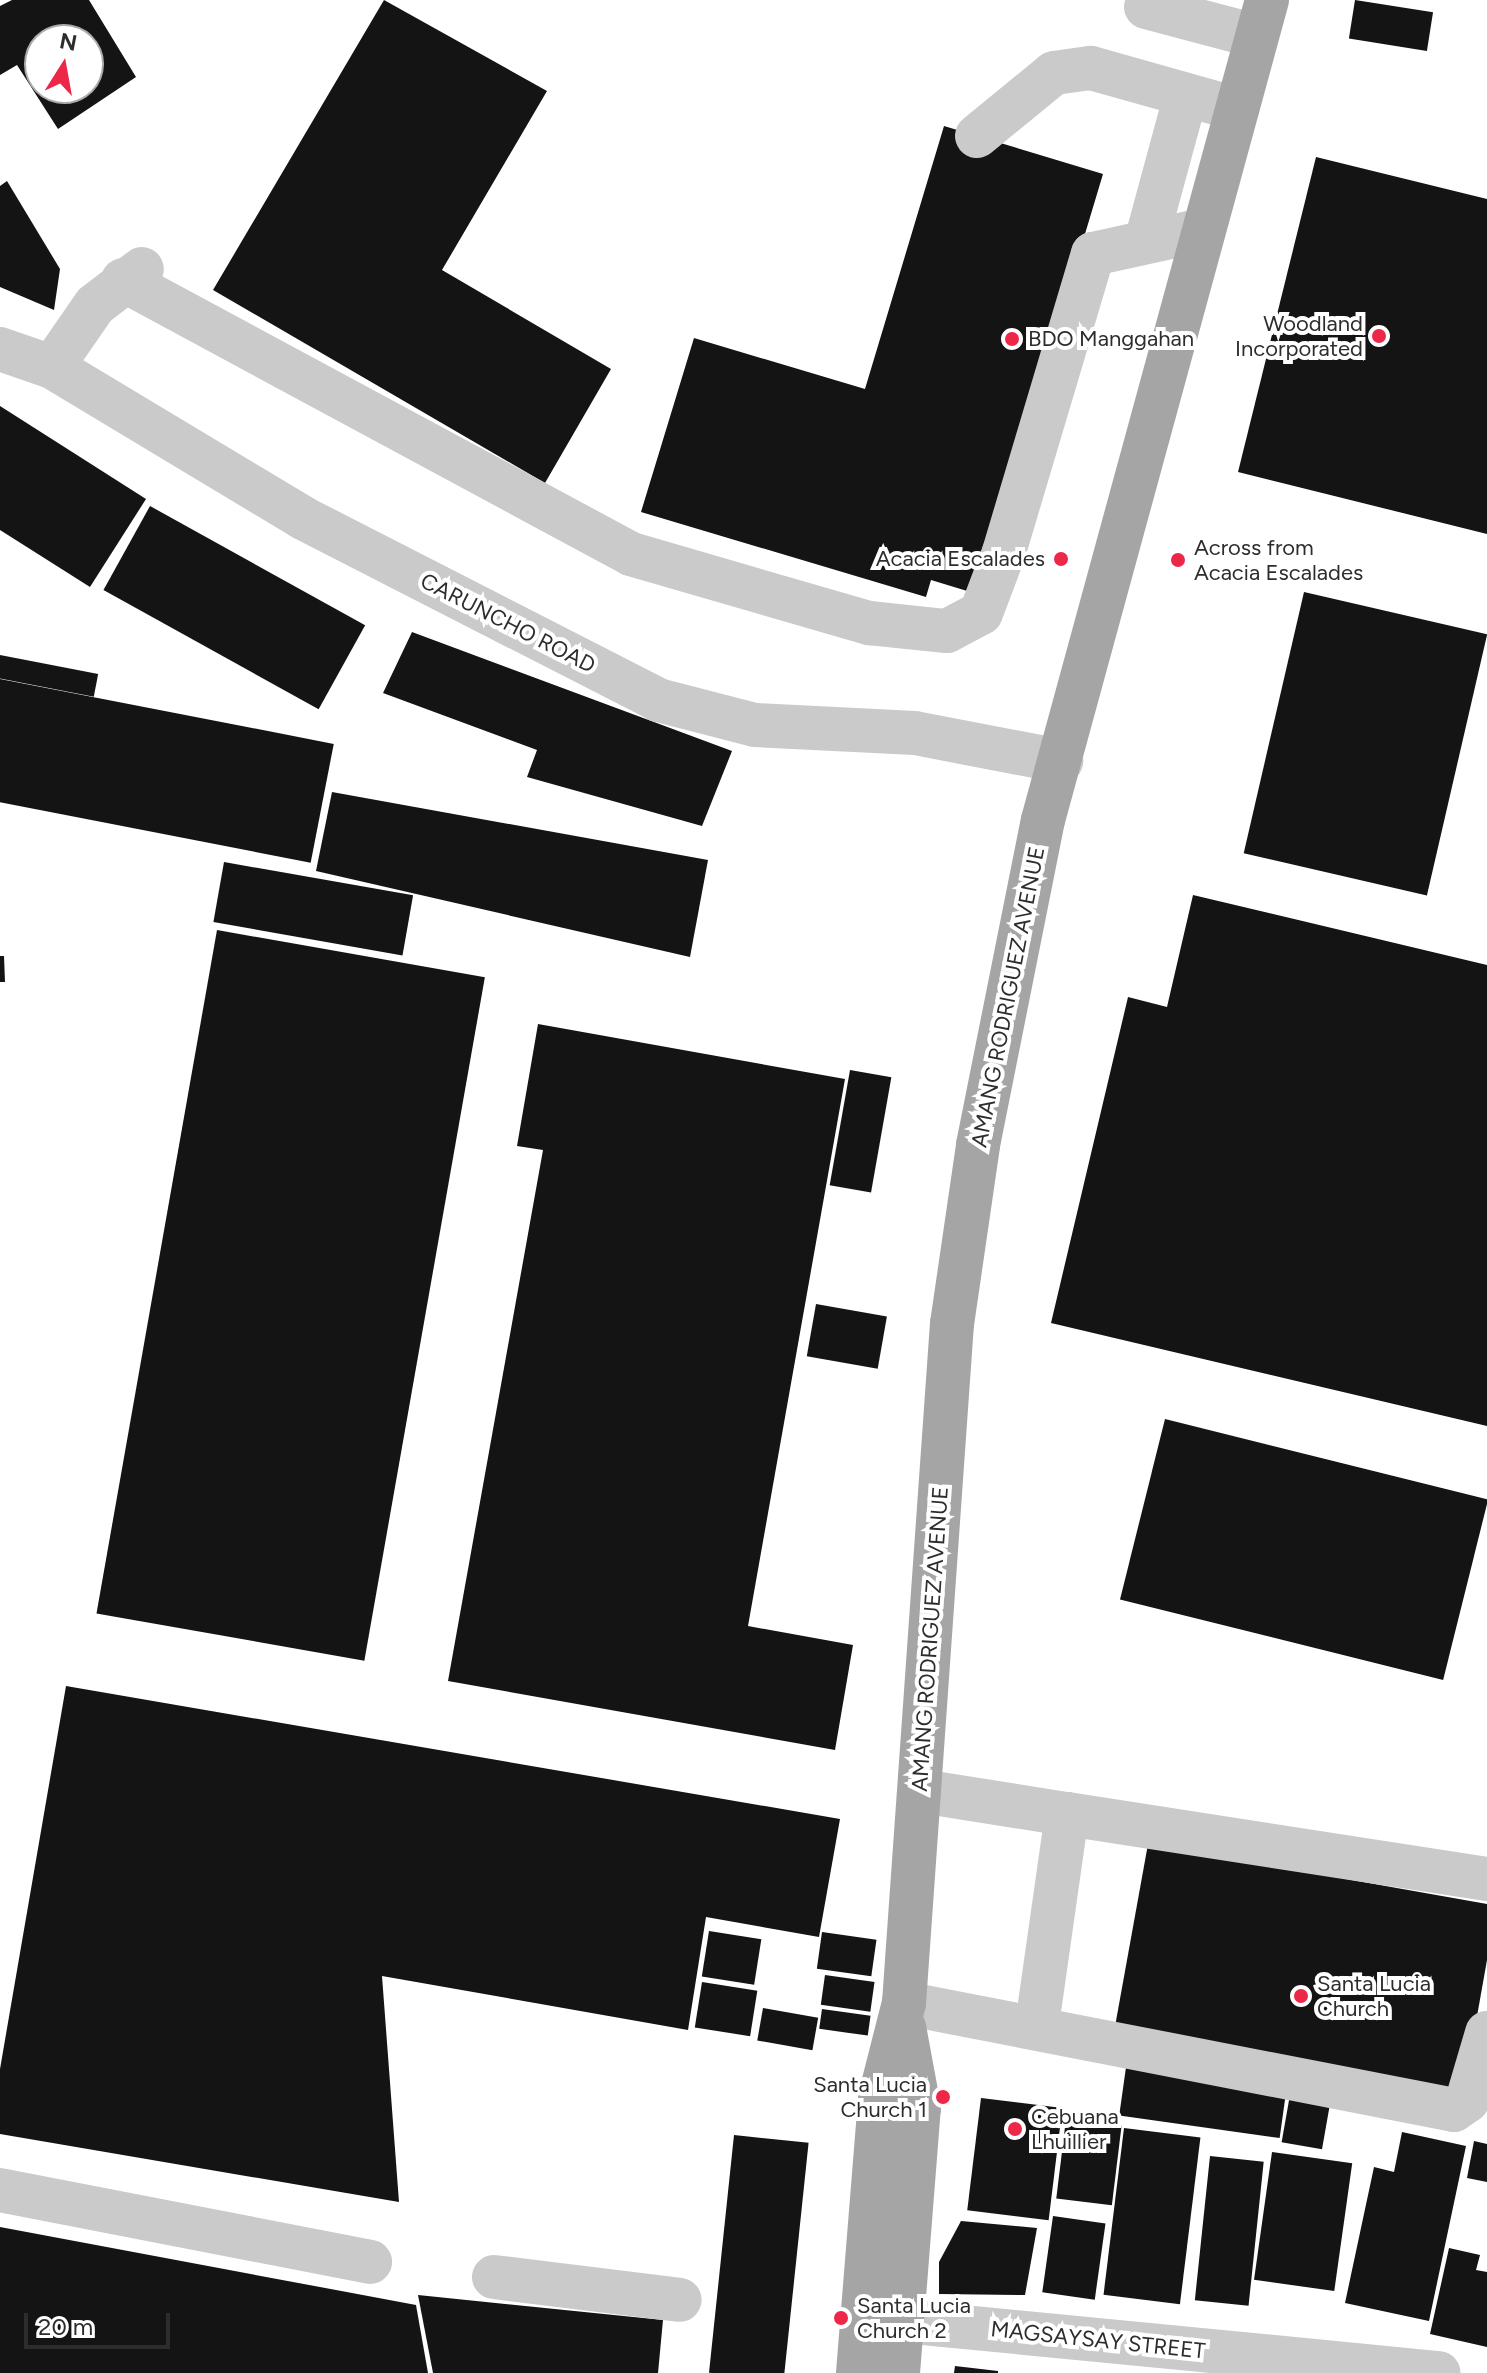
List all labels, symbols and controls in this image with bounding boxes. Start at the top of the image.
north arrow [24,24,104,104]
text: N [57,27,79,57]
place label: Woodland Incorporated [1235,310,1363,362]
place label: BDO Manggahan [1028,326,1194,352]
marker: Woodland Incorporated [1370,327,1388,345]
marker: BDO Manggahan [1003,330,1021,348]
place label: Across from Acacia Escalades [1194,534,1363,586]
place label: Acacia Escalades [876,546,1045,572]
marker: Acacia Escalades [1052,550,1070,568]
marker: Across from Acacia Escalades [1169,551,1187,569]
street label: CARUNCHO ROAD [416,567,600,679]
street label: AMANG RODRIGUEZ AVENUE [966,844,1050,1150]
street label: AMANG RODRIGUEZ AVENUE [906,1485,954,1793]
place label: Santa Lucia Church [1317,1970,1431,2022]
marker: Santa Lucia Church [1292,1987,1310,2005]
place label: Santa Lucia Church 1 [813,2071,927,2122]
marker: Santa Lucia Church 1 [934,2088,952,2106]
place label: Cebuana Lhuillier [1031,2103,1119,2154]
marker: Cebuana Lhuillier [1006,2120,1024,2138]
place label: Santa Lucia Church 2 [857,2292,971,2344]
scale bar [28,2297,174,2347]
marker: Santa Lucia Church 2 [832,2309,850,2327]
text: 20 m [38,2312,93,2341]
street label: MAGSAYSAY STREET [989,2316,1207,2364]

